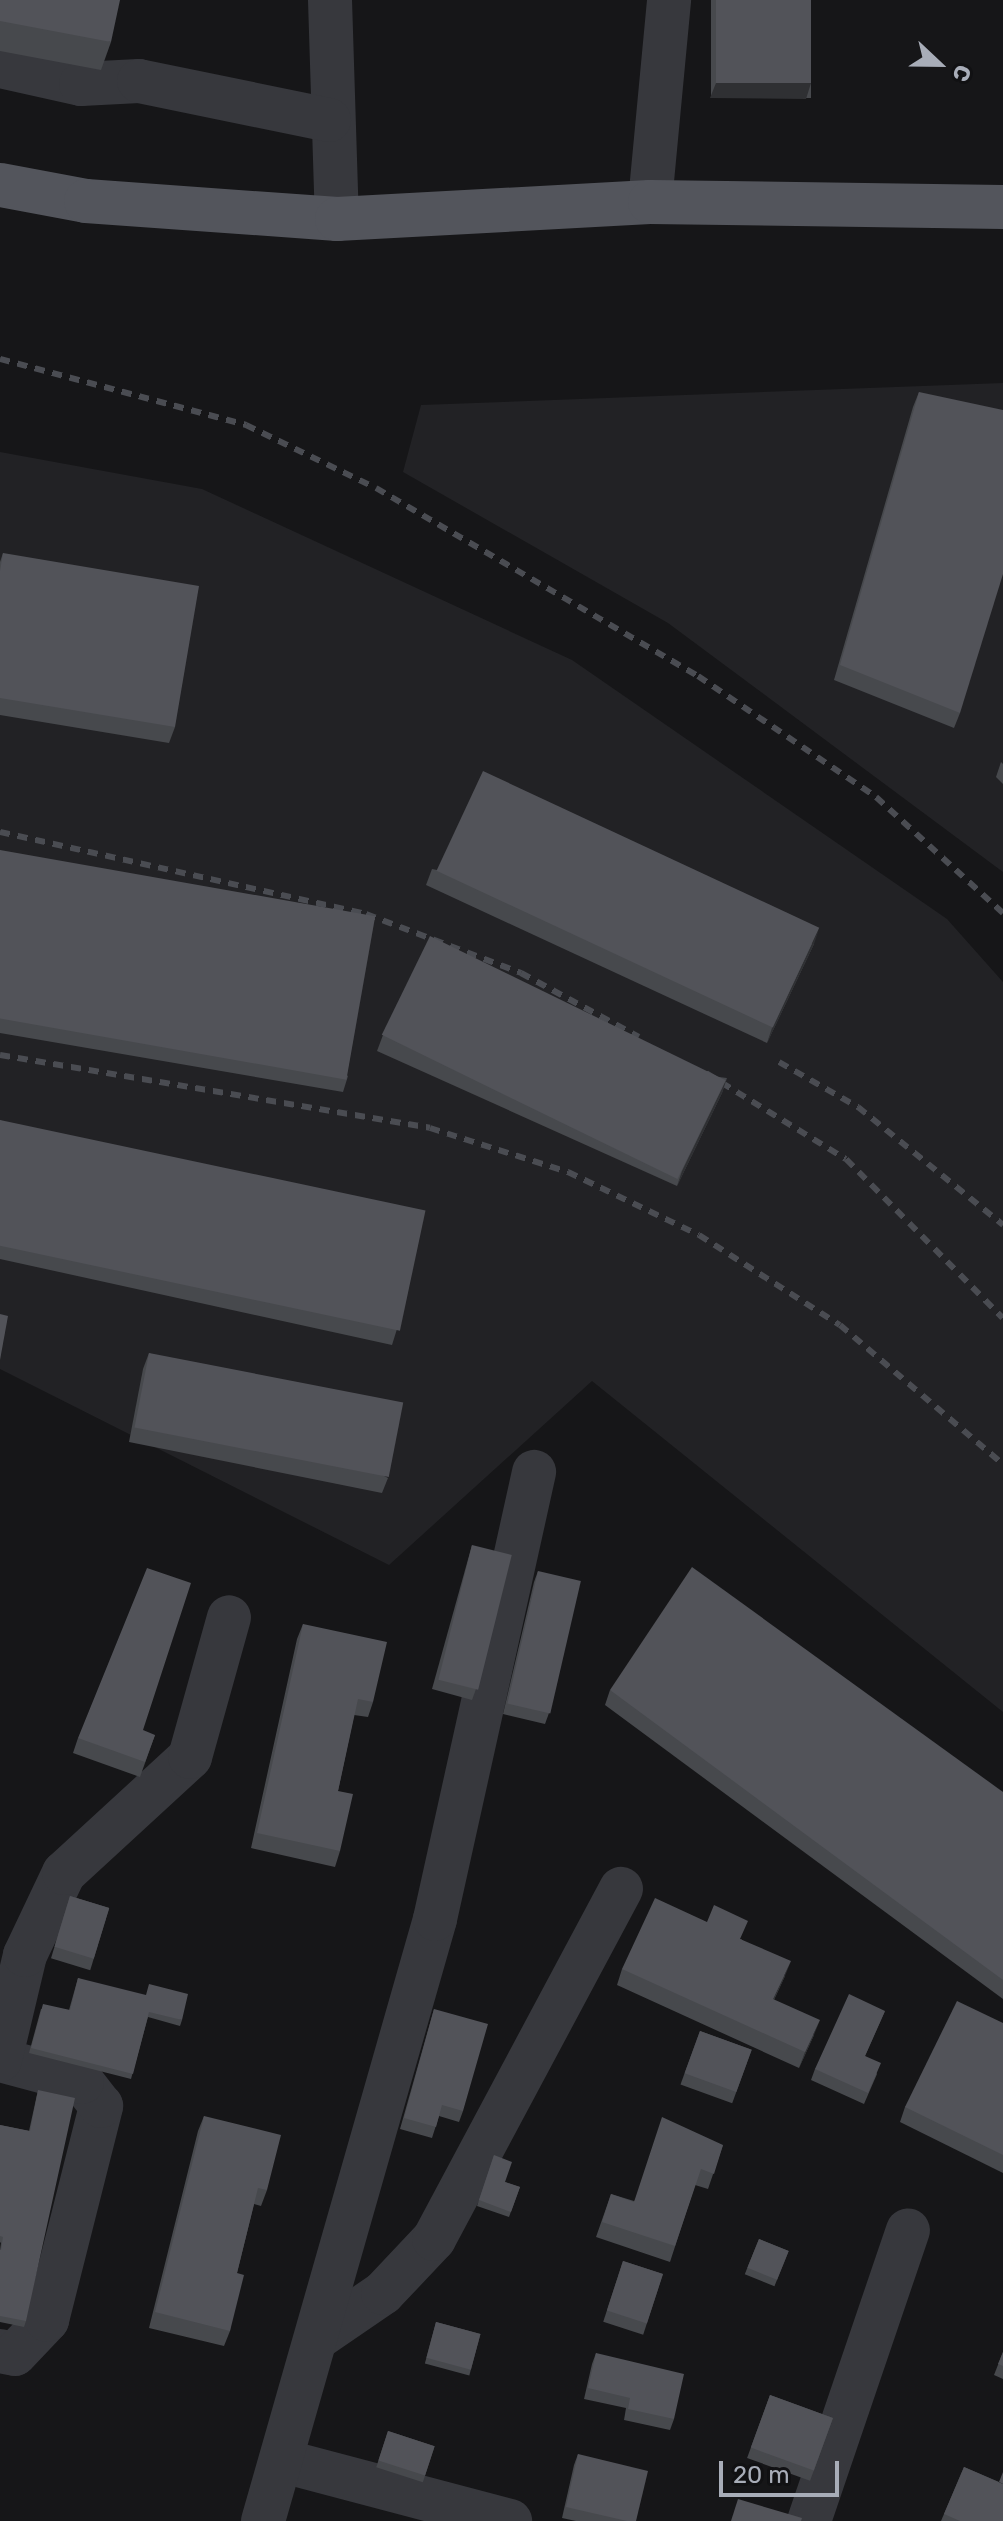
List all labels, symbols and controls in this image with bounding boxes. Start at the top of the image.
north arrow [899,24,979,104]
text: С [946,61,977,85]
scale bar [723,2445,843,2495]
text: 20 m [733,2461,790,2489]

